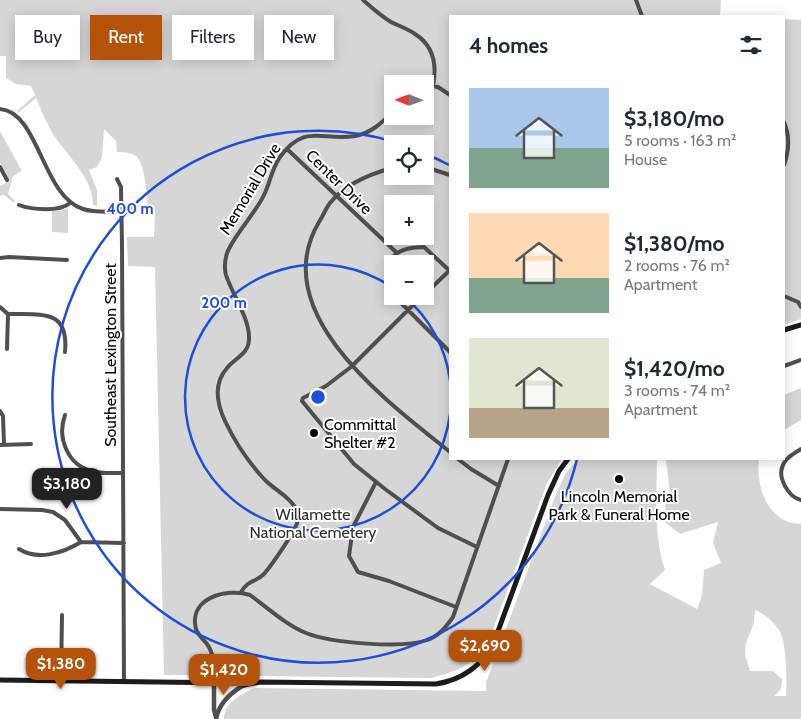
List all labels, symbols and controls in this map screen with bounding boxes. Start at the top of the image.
chip: Buy [15,15,80,60]
chip: Rent [90,15,162,60]
chip: Filters [172,15,254,60]
chip: New [264,15,334,60]
icon: filters [737,31,765,59]
text: 4 homes [469,33,548,58]
north arrow [384,75,434,125]
map controls [384,75,434,305]
text: $3,180/mo [624,106,724,131]
icon: home [509,108,569,168]
text: 5 rooms · 163 m² [624,131,736,150]
button: locate [384,135,434,185]
street label: Memorial Drive [215,140,285,238]
street label: Center Drive [302,146,376,218]
text: House [624,150,667,169]
button: + [384,195,434,245]
text: 400 m [107,200,153,218]
text: $1,380/mo [624,231,725,256]
icon: home [509,233,569,293]
button: − [384,255,434,305]
text: 2 rooms · 76 m² [624,256,730,275]
street label: Southeast Lexington Street [101,263,120,447]
text: Apartment [624,275,697,294]
text: 200 m [201,294,247,312]
text: $1,420/mo [624,356,725,381]
icon: home [509,358,569,418]
text: 3 rooms · 74 m² [624,381,730,400]
centre of rings [309,388,327,406]
text: Apartment [624,400,697,419]
place label: Committal Shelter #2 [324,415,396,452]
marker: Committal Shelter #2 [308,427,320,439]
pin: $3,180 [26,468,108,510]
marker: Lincoln Memorial Park & Funeral Home [613,473,625,485]
text: $3,180 [43,474,91,493]
place label: Lincoln Memorial Park & Funeral Home [548,487,690,524]
park label: Willamette National Cemetery [250,505,376,542]
pin: $2,690 [444,630,526,672]
text: $2,690 [460,636,510,655]
pin: $1,380 [20,648,102,690]
text: $1,380 [37,654,85,673]
pin: $1,420 [183,654,265,696]
text: $1,420 [200,660,248,679]

